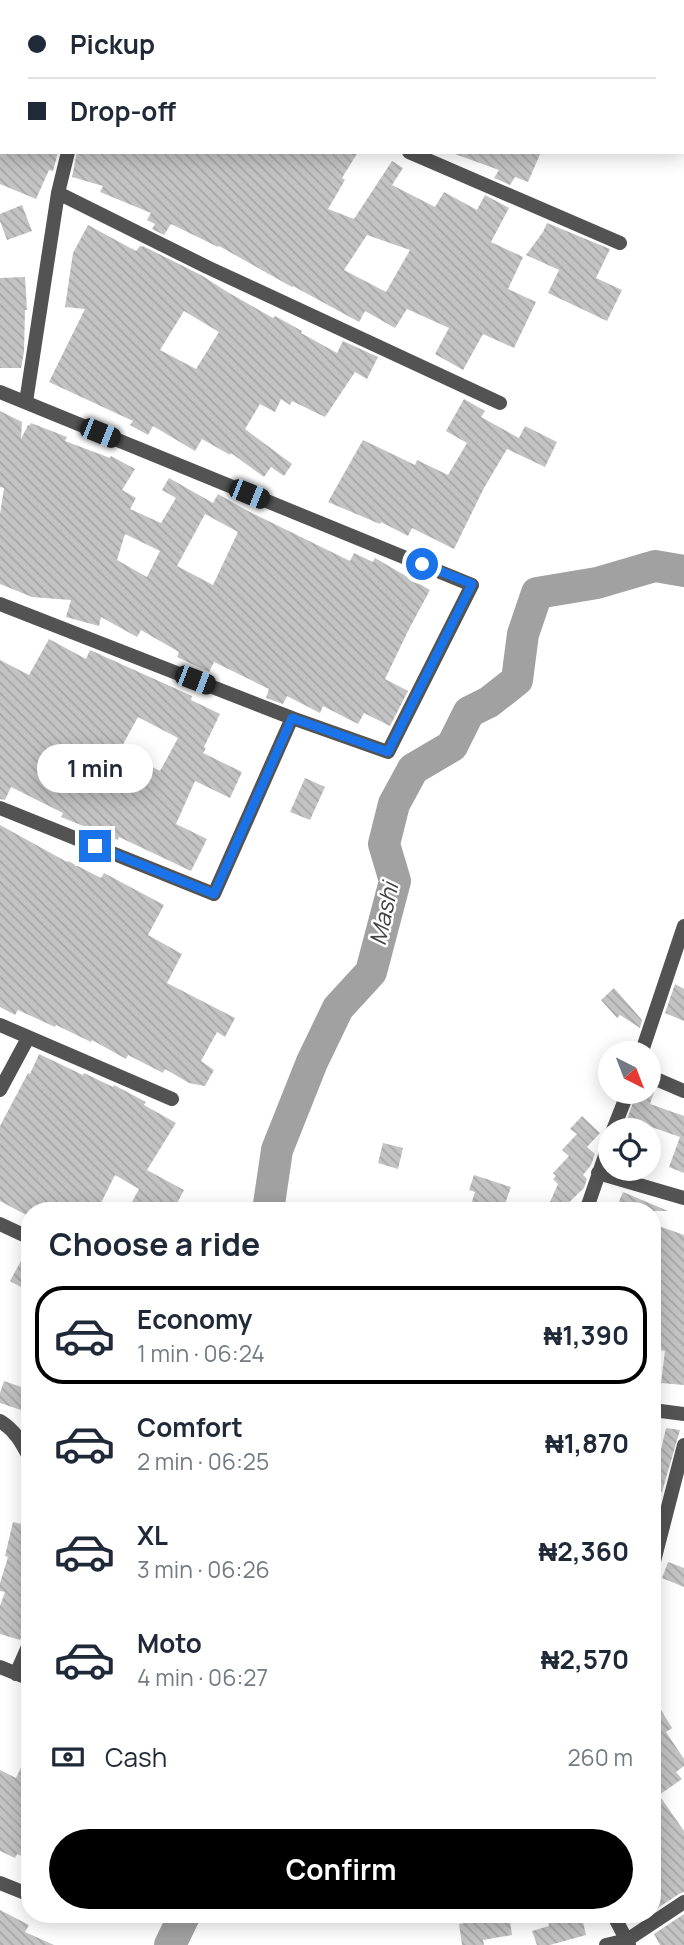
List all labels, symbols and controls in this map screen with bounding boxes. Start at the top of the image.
text: Pickup [70,26,155,62]
text: Drop-off [70,93,176,129]
car [77,415,124,451]
car [226,476,273,512]
route start [406,548,438,580]
car [172,663,219,697]
callout: 1 min [37,744,153,794]
text: 1 min [67,752,123,784]
route end [79,830,111,862]
water label: Mashi [361,877,406,948]
north arrow [598,1041,662,1104]
map controls [598,1041,661,1181]
button: locate [598,1118,661,1181]
text: Choose a ride [49,1222,260,1266]
text: Economy [137,1301,252,1337]
icon: car [53,1304,116,1367]
text: ₦1,390 [544,1317,629,1353]
text: 1 min · 06:24 [137,1337,265,1369]
text: Comfort [137,1409,243,1445]
icon: car [53,1412,116,1475]
text: ₦1,870 [545,1425,629,1461]
text: 2 min · 06:25 [137,1445,269,1477]
text: XL [137,1517,168,1553]
icon: car [53,1520,116,1583]
text: ₦2,360 [538,1533,629,1569]
text: 3 min · 06:26 [137,1553,270,1585]
text: Moto [137,1625,202,1661]
icon: car [53,1628,116,1691]
text: ₦2,570 [541,1641,629,1677]
text: 4 min · 06:27 [137,1661,268,1693]
icon: cash [49,1738,87,1776]
text: Cash [105,1739,167,1775]
text: 260 m [567,1741,633,1773]
button: Confirm [49,1829,633,1909]

